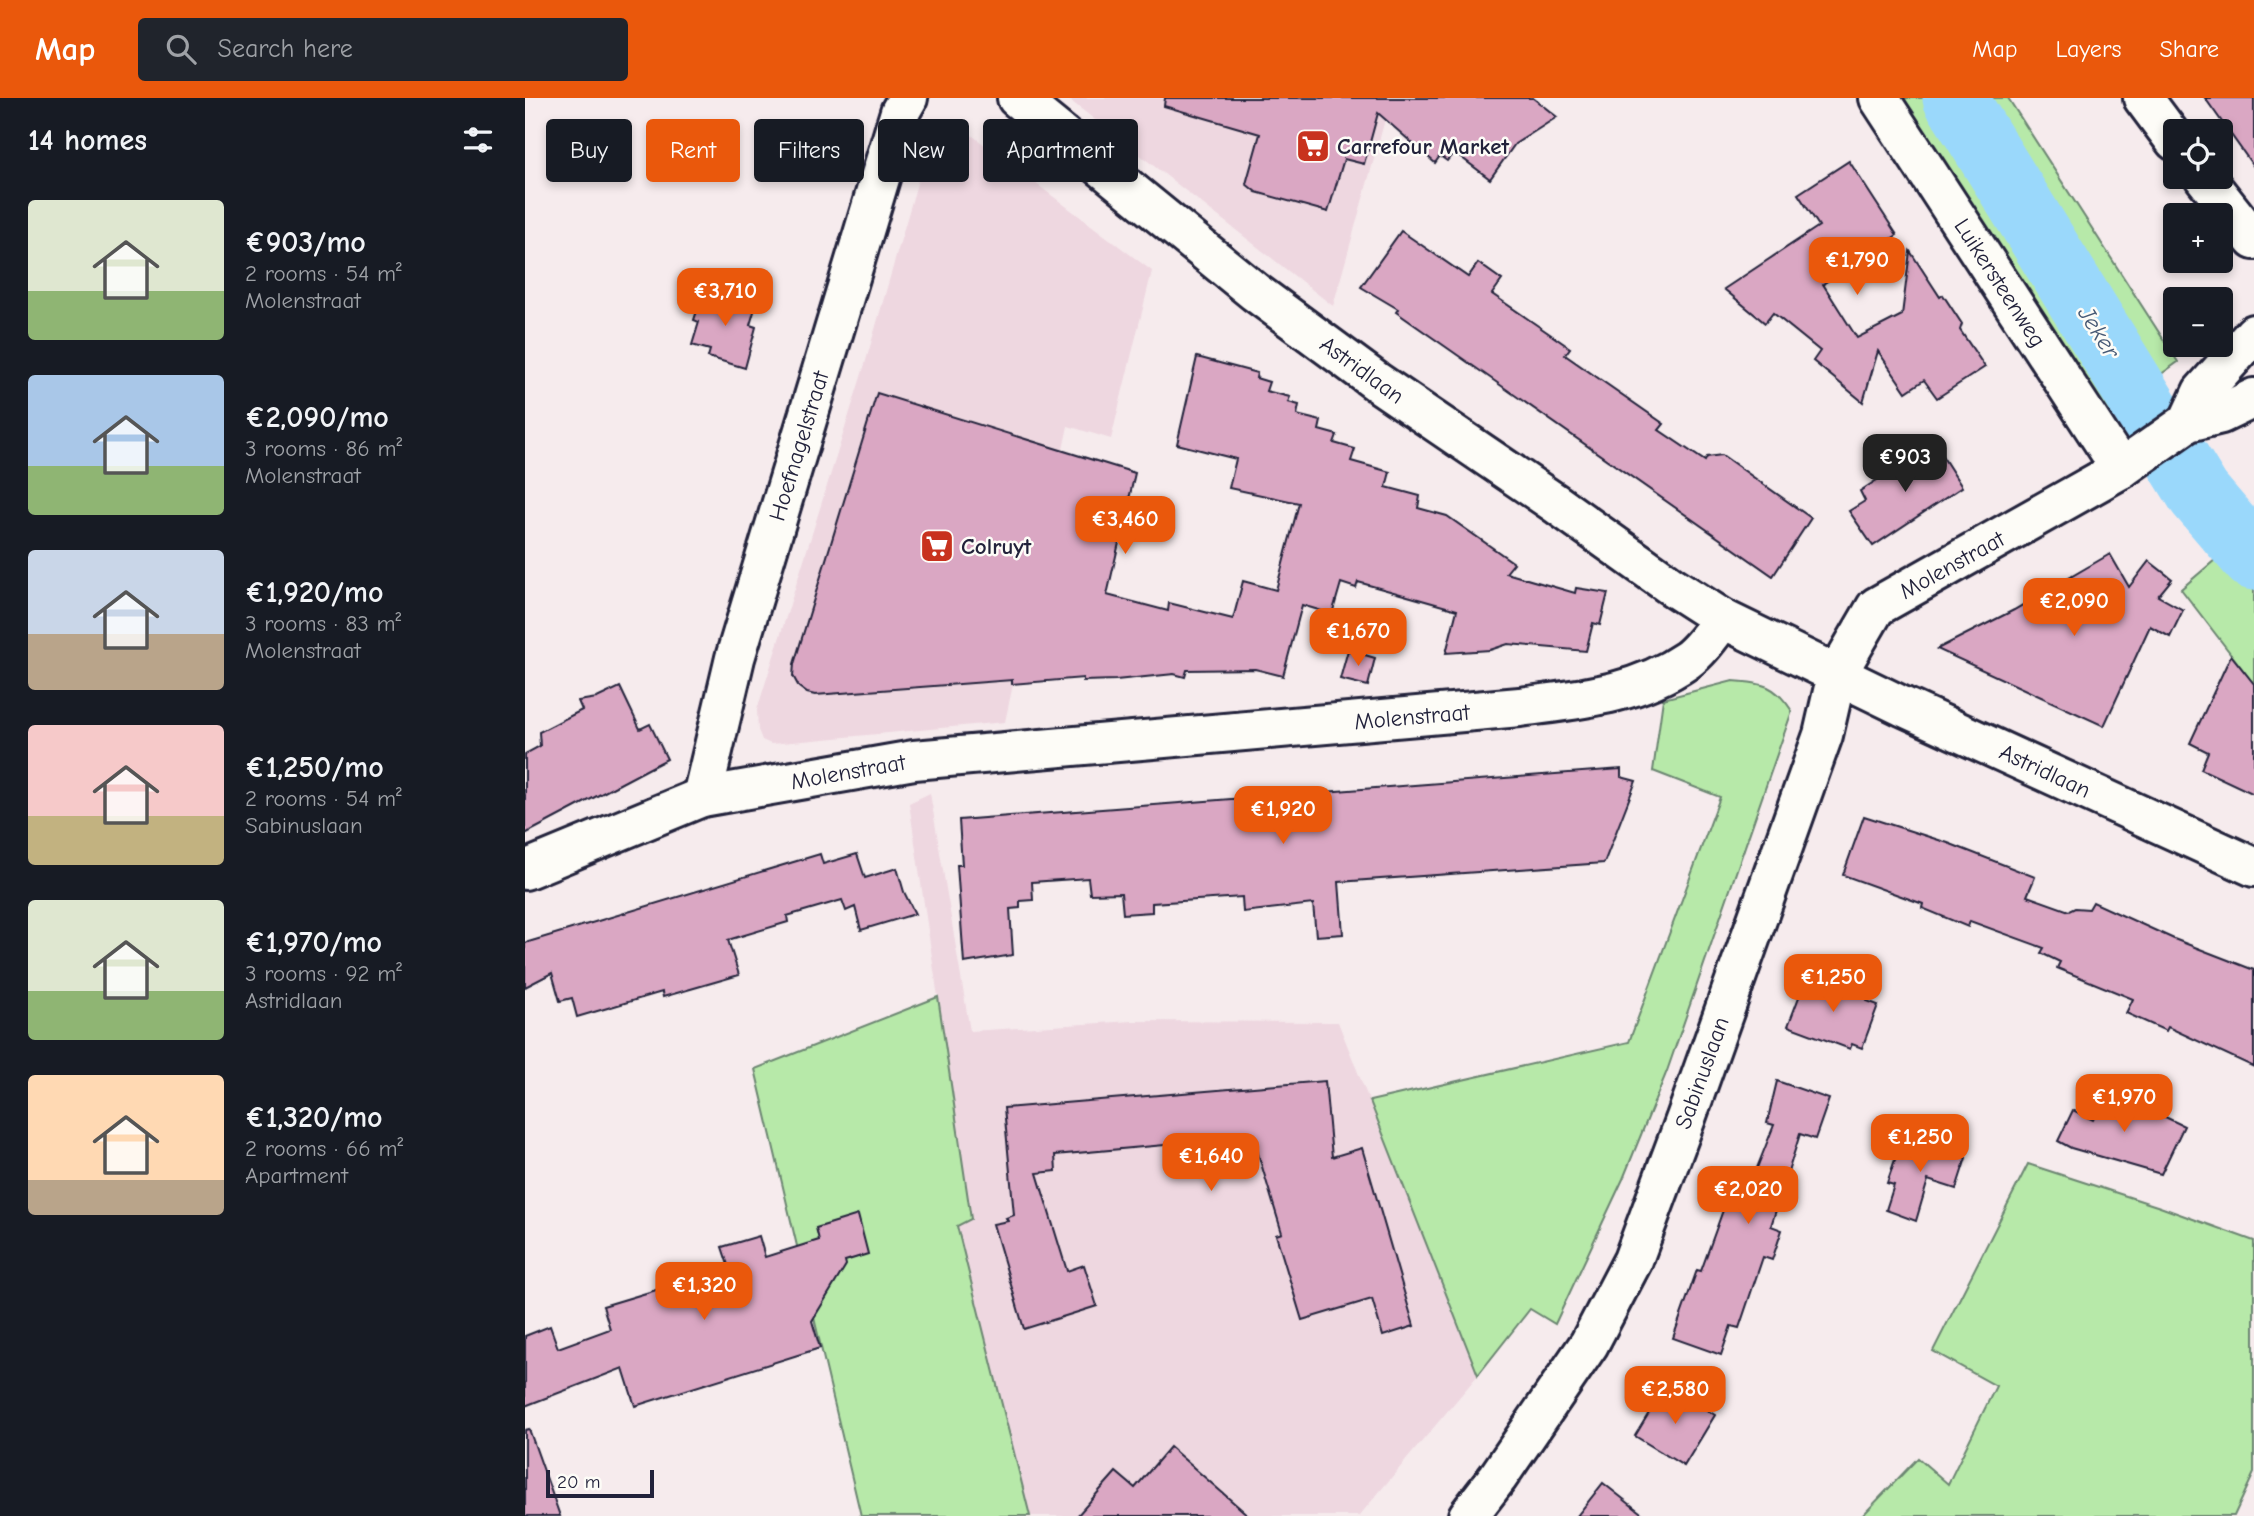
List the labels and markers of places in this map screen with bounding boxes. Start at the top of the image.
supermarket icon: Carrefour Market [1294,127,1332,165]
place label: Carrefour Market [1337,133,1509,160]
pin: €1,790 [1800,238,1914,297]
pin: €3,710 [668,268,782,328]
pin: €903 [1864,434,1946,494]
pin: €3,460 [1068,496,1182,556]
supermarket icon: Colruyt [918,527,956,565]
place label: Colruyt [961,533,1032,560]
pin: €2,090 [2017,578,2131,638]
pin: €1,670 [1301,608,1415,668]
pin: €1,920 [1226,786,1340,846]
pin: €1,250 [1776,954,1890,1014]
pin: €1,970 [2067,1074,2181,1134]
pin: €1,250 [1863,1114,1977,1174]
pin: €1,640 [1154,1134,1268,1193]
pin: €2,020 [1691,1166,1805,1226]
pin: €1,320 [647,1262,761,1322]
pin: €2,580 [1618,1366,1732,1426]

